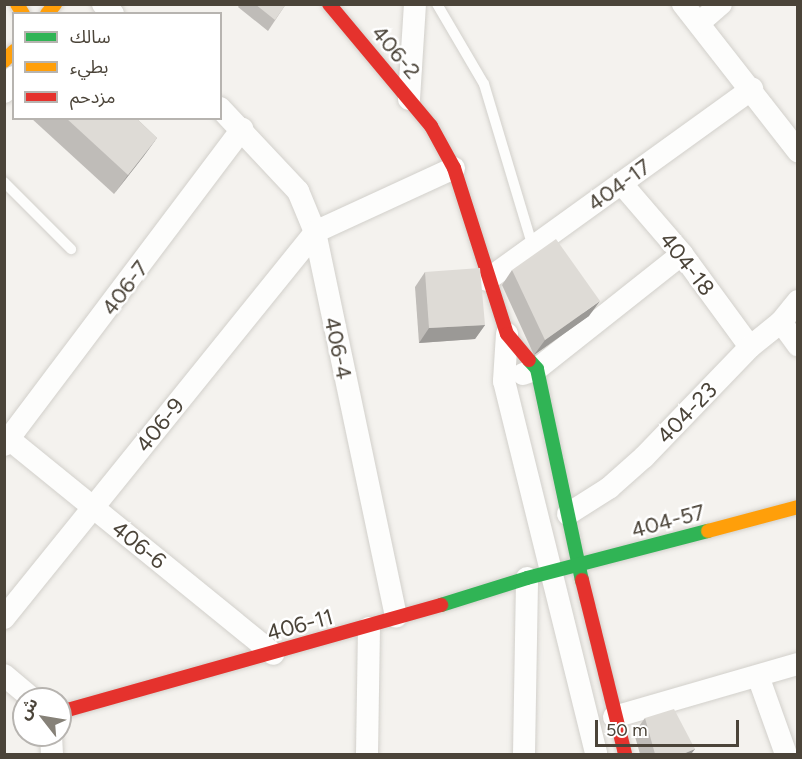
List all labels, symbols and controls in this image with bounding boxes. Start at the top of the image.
legend [12,12,222,120]
street label: 406-2 [366,20,426,84]
text: سالك [70,26,111,48]
text: بطيء [70,56,108,78]
text: مزدحم [70,86,115,108]
street label: 404-17 [582,153,656,217]
street label: 404-18 [654,227,720,301]
street label: 406-7 [96,256,154,320]
street label: 406-4 [319,314,357,382]
street label: 404-23 [652,377,722,449]
street label: 406-9 [130,393,190,457]
street label: 404-57 [628,499,708,543]
street label: 406-6 [107,515,171,575]
street label: 406-11 [264,604,336,646]
north arrow [12,687,72,747]
text: ش [14,694,42,723]
scale bar [598,708,742,746]
text: 50 m [606,719,648,741]

